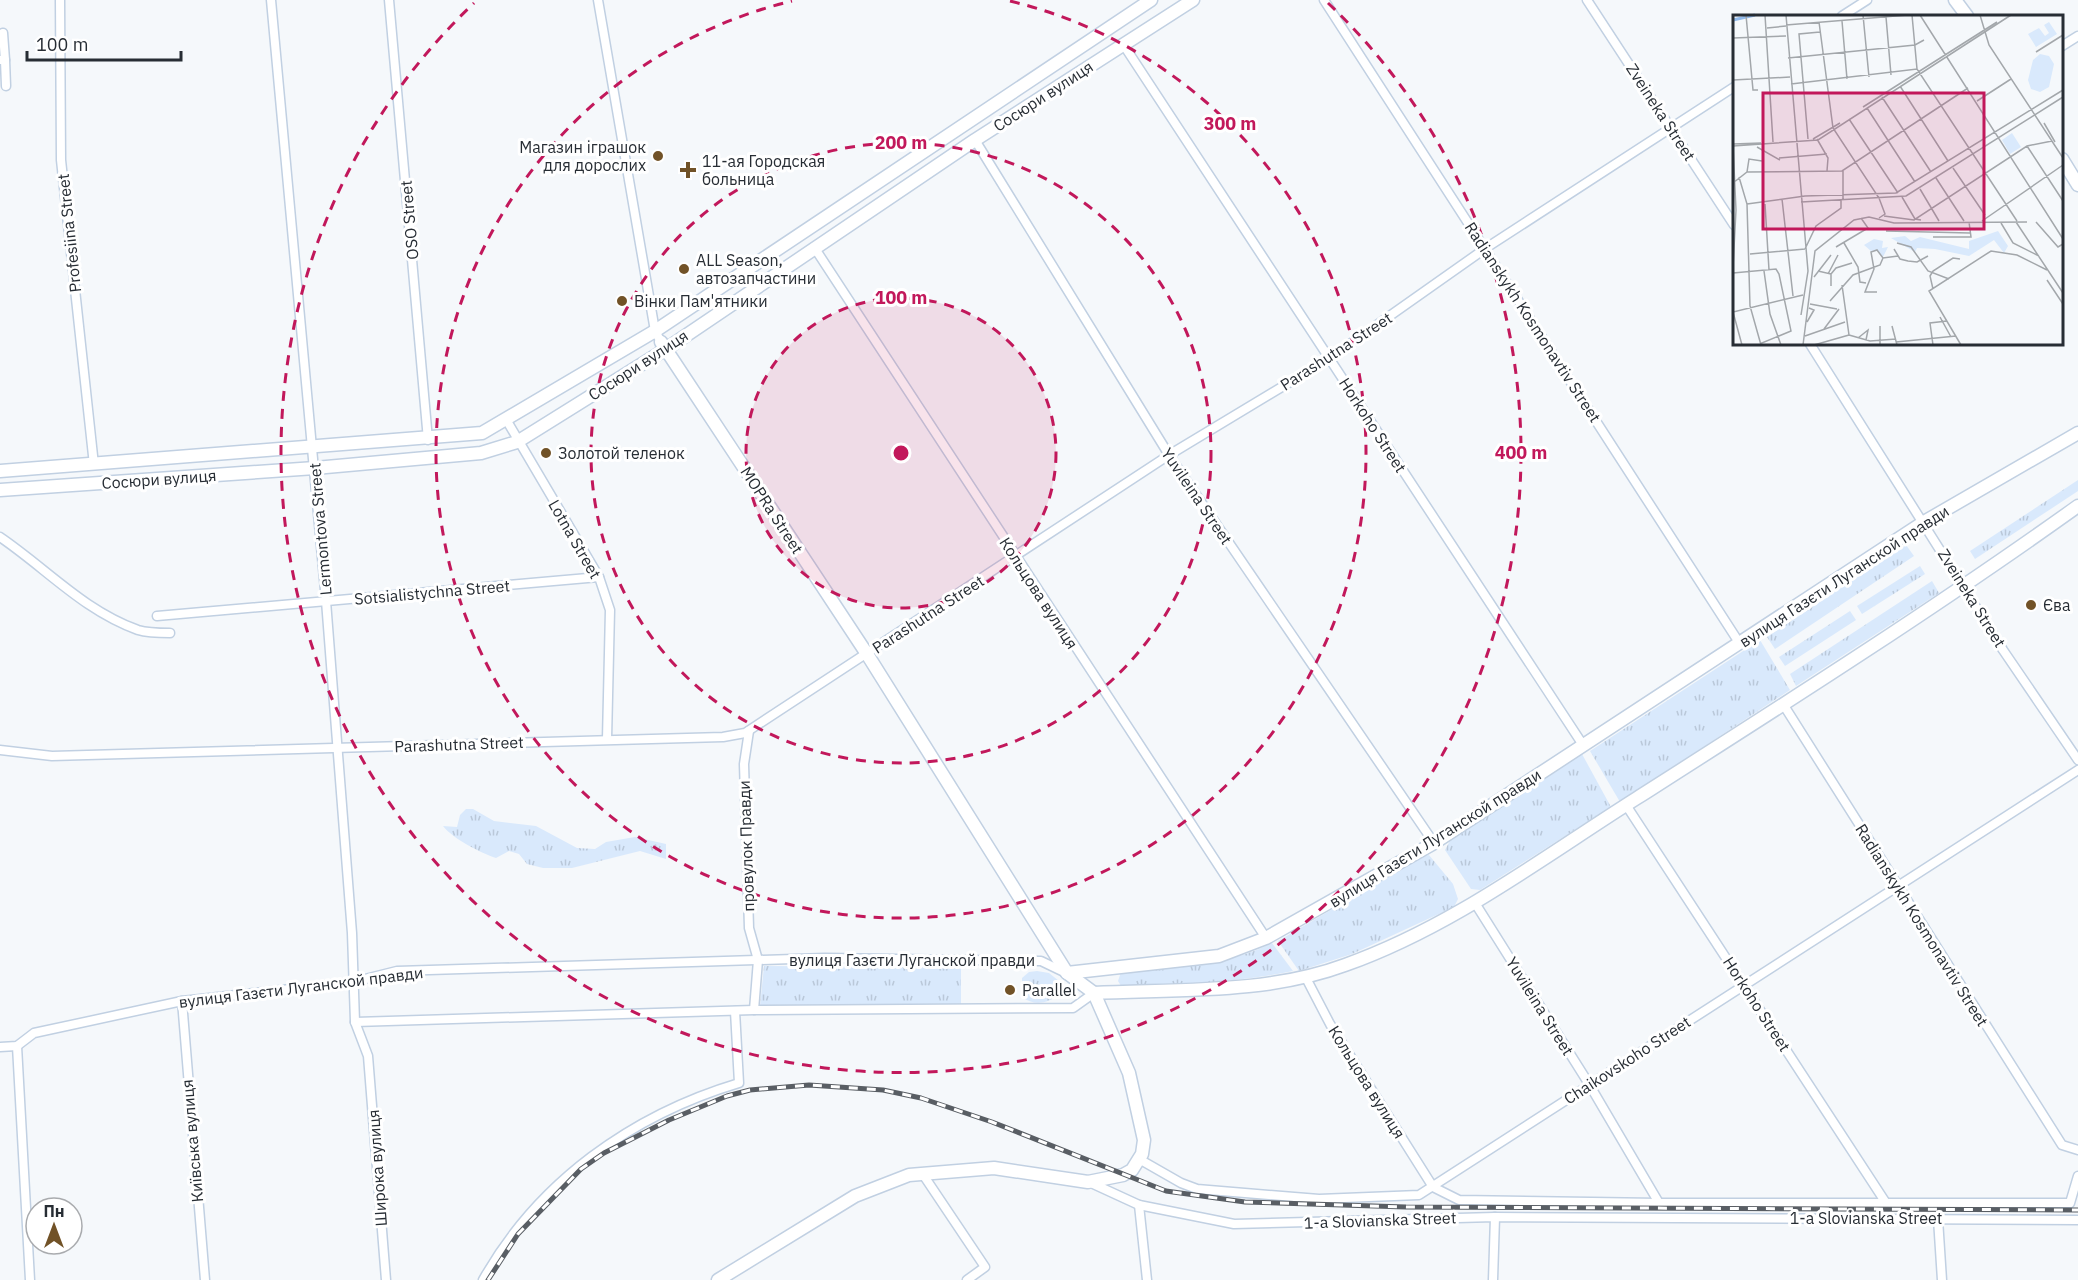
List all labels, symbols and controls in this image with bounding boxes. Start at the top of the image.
inset map [1733,15,2063,345]
scale bar [27,24,182,62]
text: 100 m [36,33,88,56]
street label: Сосюри вулиця [989,56,1097,136]
street label: Zveineka Street [1622,59,1700,165]
text: 300 m [1204,112,1256,135]
text: 200 m [875,131,927,154]
place label: Магазин іграшок для дорослих [519,137,646,175]
marker: Магазин іграшок для дорослих [651,149,665,163]
place label: 11-ая Городская больница [702,151,825,189]
marker: 11-ая Городская больница [679,161,697,179]
street label: Profesiina Street [53,173,85,293]
street label: OSO Street [396,179,422,261]
street label: Radianskykh Kosmonavtiv Street [1461,218,1605,426]
place label: ALL Season, автозапчастини [696,250,816,288]
marker: ALL Season, автозапчастини [677,262,691,276]
text: 100 m [875,286,927,309]
place label: Вінки Пам'ятники [634,291,768,311]
marker: Вінки Пам'ятники [615,294,629,308]
street label: Parashutna Street [1276,307,1396,395]
street label: Сосюри вулиця [584,325,692,405]
street label: Horkoho Street [1335,374,1411,476]
text: 400 m [1495,441,1547,464]
place label: Золотой теленок [558,443,685,463]
centre of rings [891,443,911,463]
street label: Yuvileina Street [1157,444,1237,548]
marker: Золотой теленок [539,446,553,460]
street label: Lermontova Street [304,462,336,596]
street label: MOPRa Street [736,462,808,558]
street label: Сосюри вулиця [101,465,217,493]
street label: Lotna Street [544,496,606,582]
street label: вулиця Газєти Луганской правди [1735,501,1953,651]
street label: Кольцова вулиця [995,533,1083,653]
street label: Zveineka Street [1934,545,2010,651]
street label: Parashutna Street [868,570,988,658]
street label: Sotsialistychna Street [353,575,511,609]
place label: Єва [2043,595,2071,615]
marker: Єва [2024,598,2038,612]
street label: Parashutna Street [394,732,524,756]
street label: вулиця Газєти Луганской правди [1325,764,1545,912]
street label: провулок Правди [734,780,758,912]
street label: Radianskykh Kosmonavtiv Street [1851,820,1993,1030]
street label: вулиця Газєти Луганской правди [789,950,1035,970]
street label: Yuvileina Street [1502,953,1578,1059]
street label: Horkoho Street [1719,953,1795,1055]
street label: вулиця Газєти Луганской правди [178,962,424,1012]
place label: Parallel [1022,980,1076,1000]
marker: Parallel [1003,983,1017,997]
street label: Chaikovskoho Street [1560,1012,1694,1108]
street label: Кольцова вулиця [1324,1022,1410,1142]
street label: Київська вулиця [177,1079,207,1203]
street label: Широка вулиця [363,1109,391,1227]
north arrow [24,1196,84,1256]
text: Пн [43,1201,65,1221]
street label: 1-a Slovianska Street [1303,1207,1457,1233]
street label: 1-a Slovianska Street [1790,1208,1942,1228]

